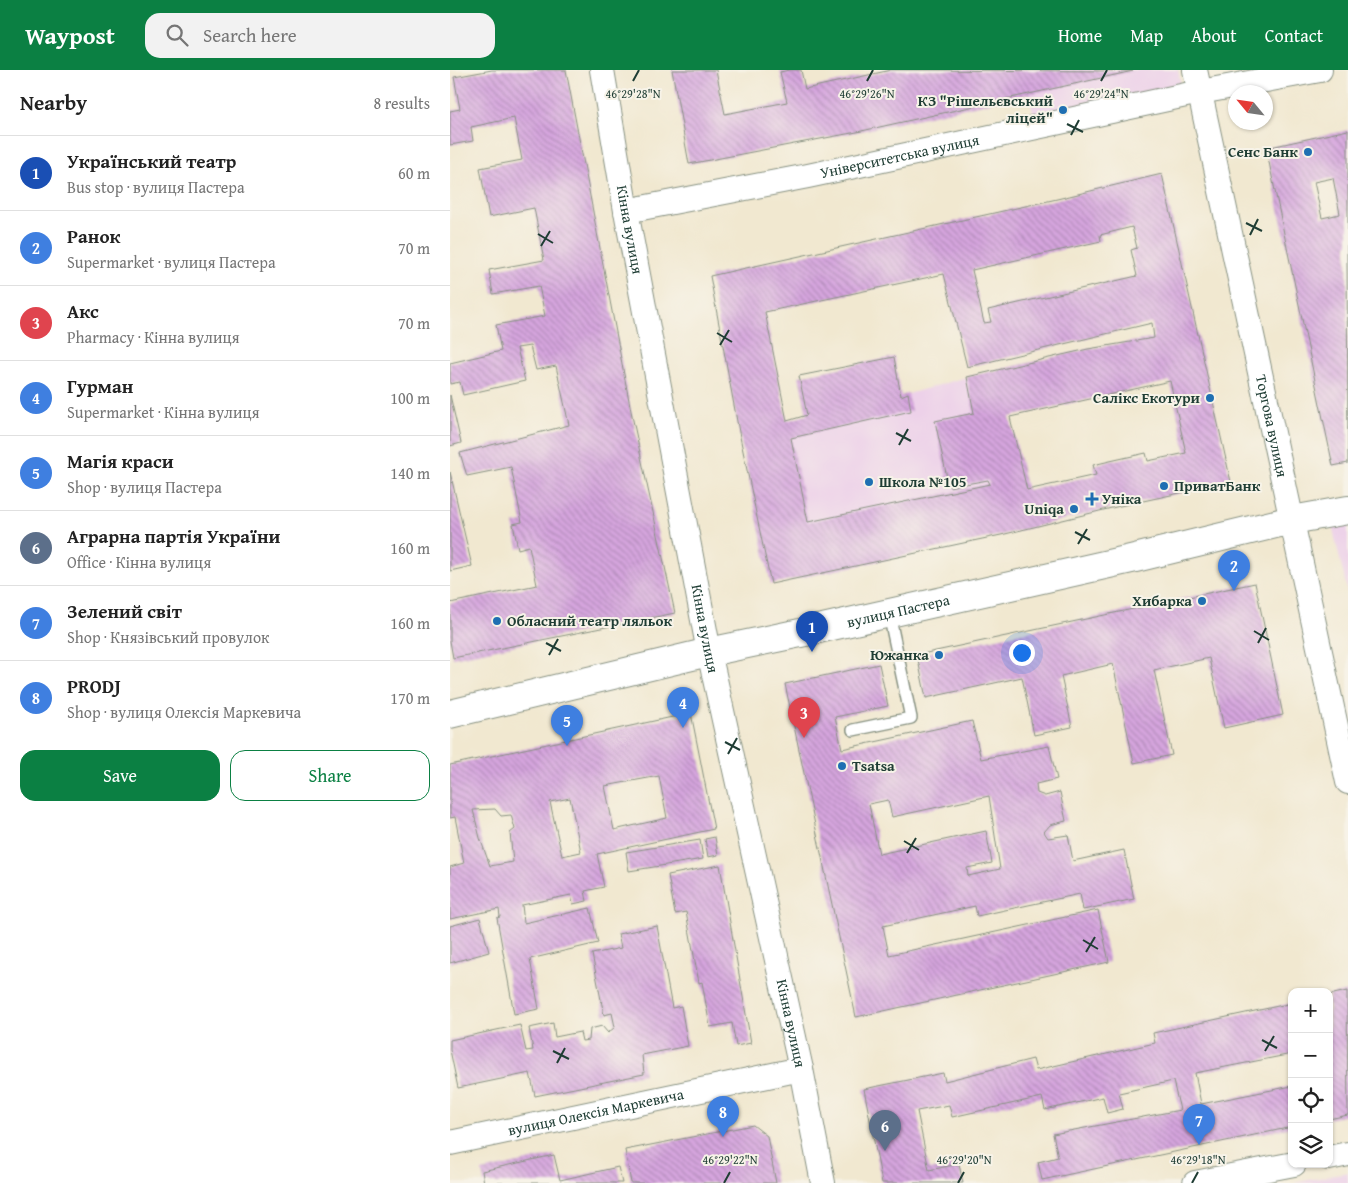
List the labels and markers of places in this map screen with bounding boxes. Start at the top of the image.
place label: КЗ "Рішельєвський ліцей" [918,90,1054,128]
marker: КЗ "Рішельєвський ліцей" [1057,104,1069,116]
place label: Сенс Банк [1228,141,1298,162]
marker: Сенс Банк [1302,146,1314,158]
place label: Салікс Екотури [1093,387,1201,408]
marker: Салікс Екотури [1204,392,1216,404]
place label: Школа №105 [879,471,966,492]
place label: ПриватБанк [1174,475,1261,496]
marker: Школа №105 [863,476,875,488]
marker: ПриватБанк [1158,480,1170,492]
place label: Уніка [1102,488,1142,509]
marker: Уніка [1086,493,1098,505]
place label: Uniqa [1024,498,1064,519]
marker: Uniqa [1068,503,1080,515]
pin: 2 [1218,550,1250,591]
place label: Хибарка [1132,590,1192,611]
marker: Хибарка [1196,595,1208,607]
place label: Обласний театр ляльок [507,610,673,631]
pin: 1 [796,611,828,652]
marker: Обласний театр ляльок [491,615,503,627]
place label: Южанка [870,644,929,665]
marker: Южанка [933,649,945,661]
pin: 4 [667,687,699,728]
pin: 3 [788,697,820,738]
pin: 5 [551,705,583,746]
place label: Tsatsa [852,755,895,776]
marker: Tsatsa [836,760,848,772]
pin: 8 [707,1096,739,1137]
pin: 7 [1183,1104,1215,1145]
pin: 6 [869,1110,901,1151]

